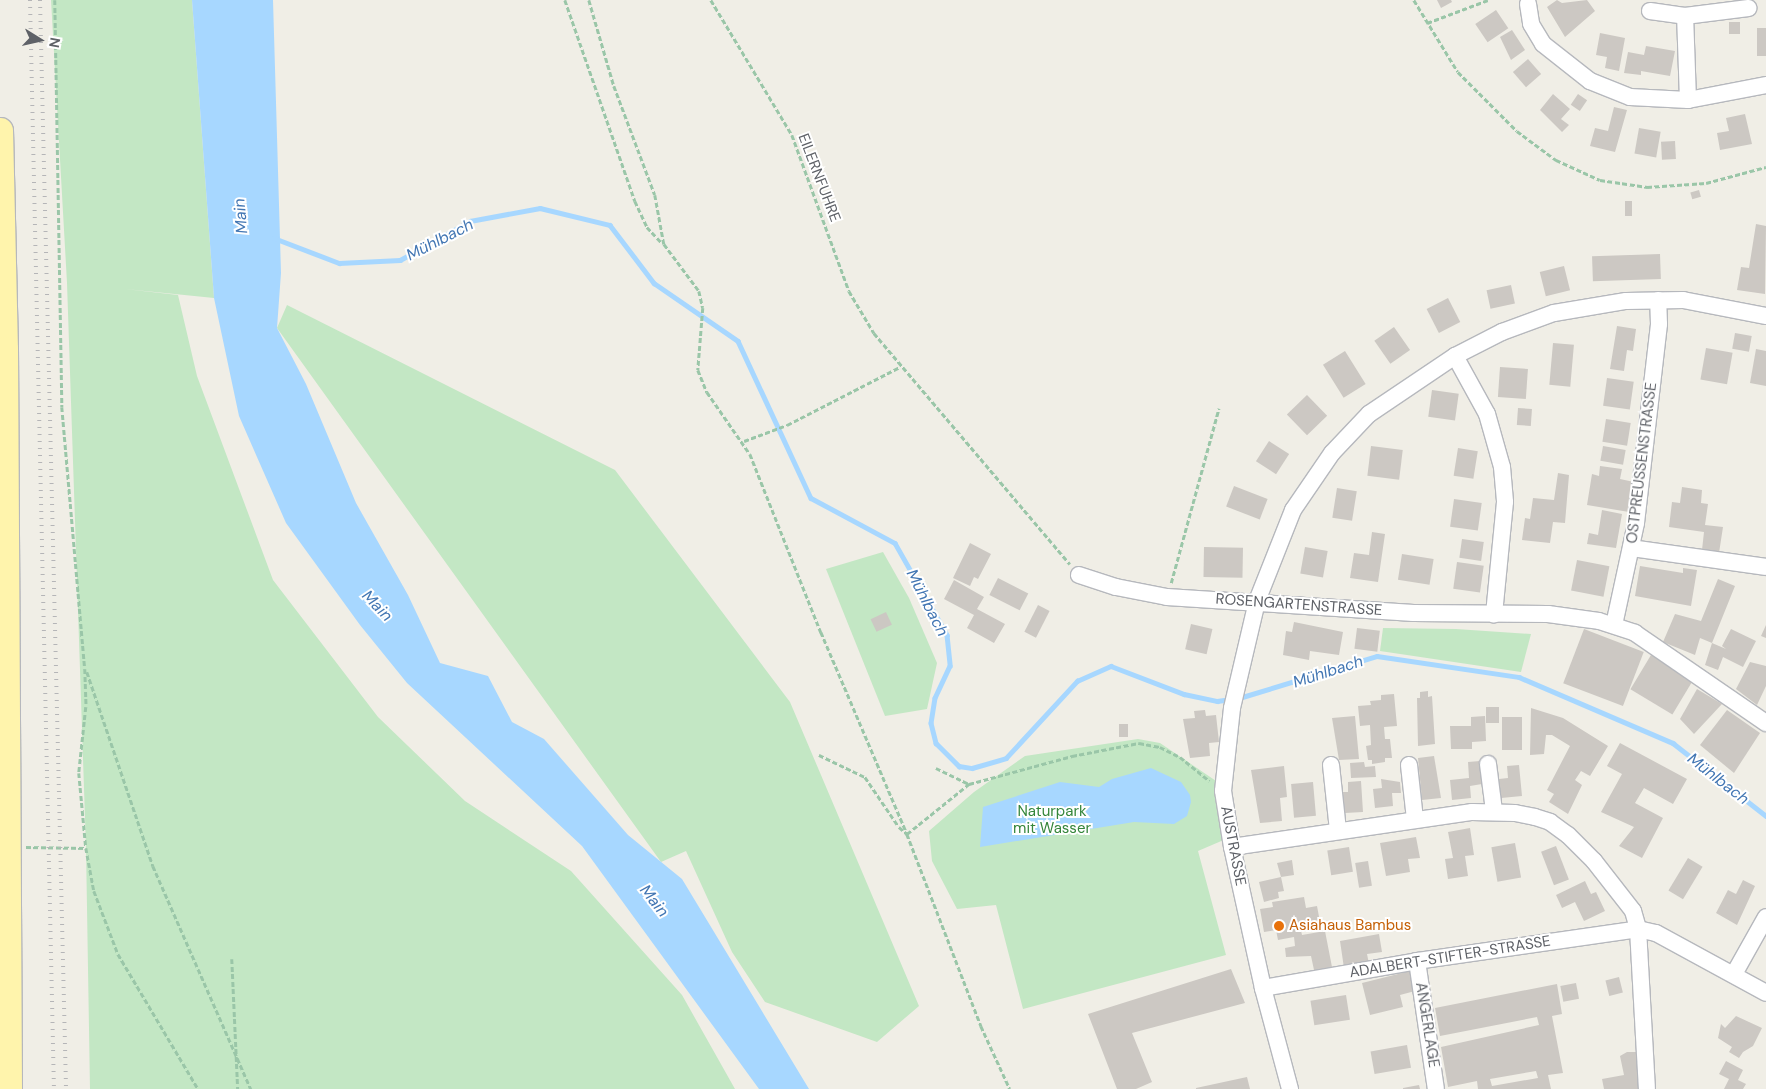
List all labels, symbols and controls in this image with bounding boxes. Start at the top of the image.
north arrow [15,15,65,65]
text: N [45,36,65,49]
street label: EILERNFUHRE [794,131,844,225]
water label: Main [230,198,252,234]
water label: Mühlbach [403,215,477,265]
street label: OSTPREUSSENSTRASSE [1623,381,1661,545]
water label: Mühlbach [902,566,952,640]
water label: Main [358,587,396,625]
street label: ROSENGARTENSTRASSE [1215,590,1383,620]
water label: Mühlbach [1290,652,1366,692]
water label: Mühlbach [1683,749,1753,809]
park label: Naturpark mit Wasser [1013,802,1091,837]
street label: AUSTRASSE [1216,805,1250,887]
water label: Main [636,881,672,921]
place label: Asiahaus Bambus [1289,917,1411,935]
marker: Asiahaus Bambus [1273,920,1285,932]
street label: ADALBERT-STIFTER-STRASSE [1348,932,1552,982]
street label: ANGERLAGE [1411,981,1443,1069]

